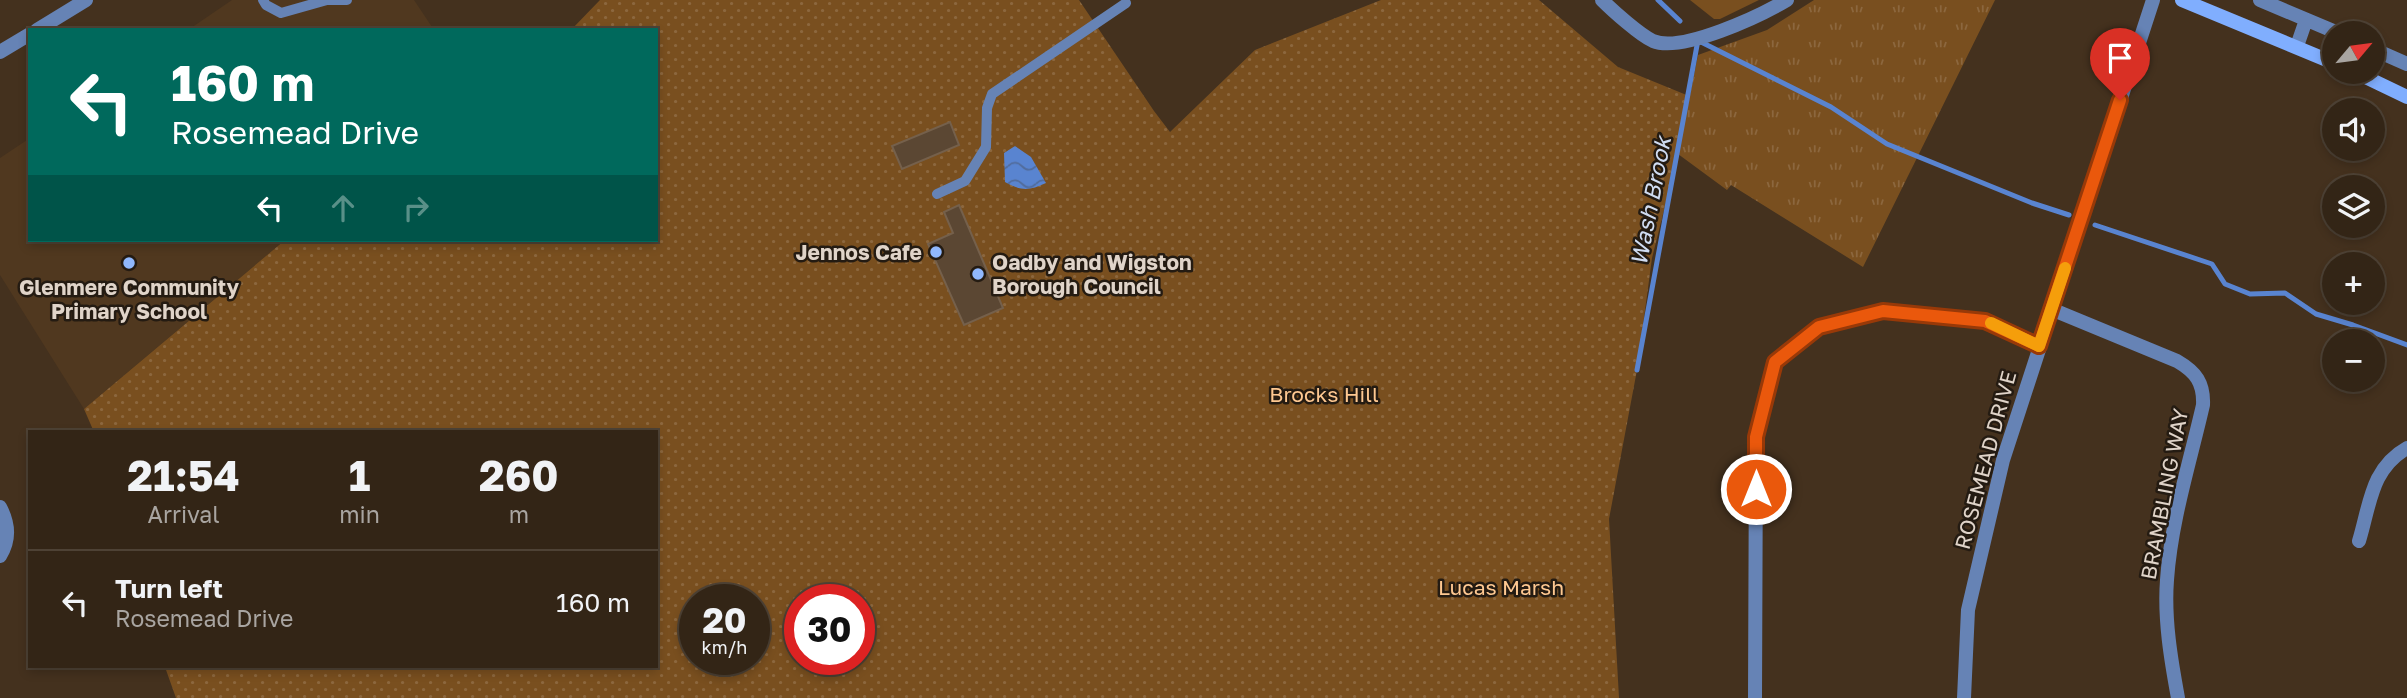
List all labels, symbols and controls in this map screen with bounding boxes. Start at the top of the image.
north arrow [2322,21,2385,84]
map controls [2322,21,2385,392]
pin [2090,28,2150,100]
icon: arrive [2101,39,2139,77]
text: 160 m [171,53,314,112]
icon: left [56,56,147,147]
button: sound [2322,98,2385,161]
text: Rosemead Drive [171,113,419,151]
water label: Wash Brook [1624,132,1677,268]
button: layers [2322,175,2385,238]
icon: left [251,189,289,227]
icon: ahead [324,189,362,227]
icon: right [397,189,435,227]
place label: Jennos Cafe [796,239,922,265]
marker: Jennos Cafe [928,244,944,260]
place label: Oadby and Wigston Borough Council [992,249,1192,299]
button: + [2322,252,2385,315]
marker: Glenmere Community Primary School [121,255,137,271]
marker: Oadby and Wigston Borough Council [970,266,986,282]
place label: Glenmere Community Primary School [19,274,239,324]
button: − [2322,329,2385,392]
street label: ROSEMEAD DRIVE [1949,368,2021,552]
park label: Brocks Hill [1269,381,1379,407]
street label: BRAMBLING WAY [2135,406,2193,582]
text: 21:54 [127,450,240,500]
text: 1 [349,450,370,500]
text: 260 [479,450,559,500]
position arrow [1719,452,1793,526]
text: Arrival [148,500,220,528]
text: min [339,500,380,528]
text: m [509,500,529,528]
text: Turn left [115,573,223,604]
park label: Lucas Marsh [1438,574,1564,600]
icon: left [56,584,94,622]
speed limit sign: 30 [784,584,875,675]
text: 160 m [556,587,630,618]
text: 20 [702,599,747,641]
text: Rosemead Drive [115,604,293,632]
text: km/h [702,636,747,658]

